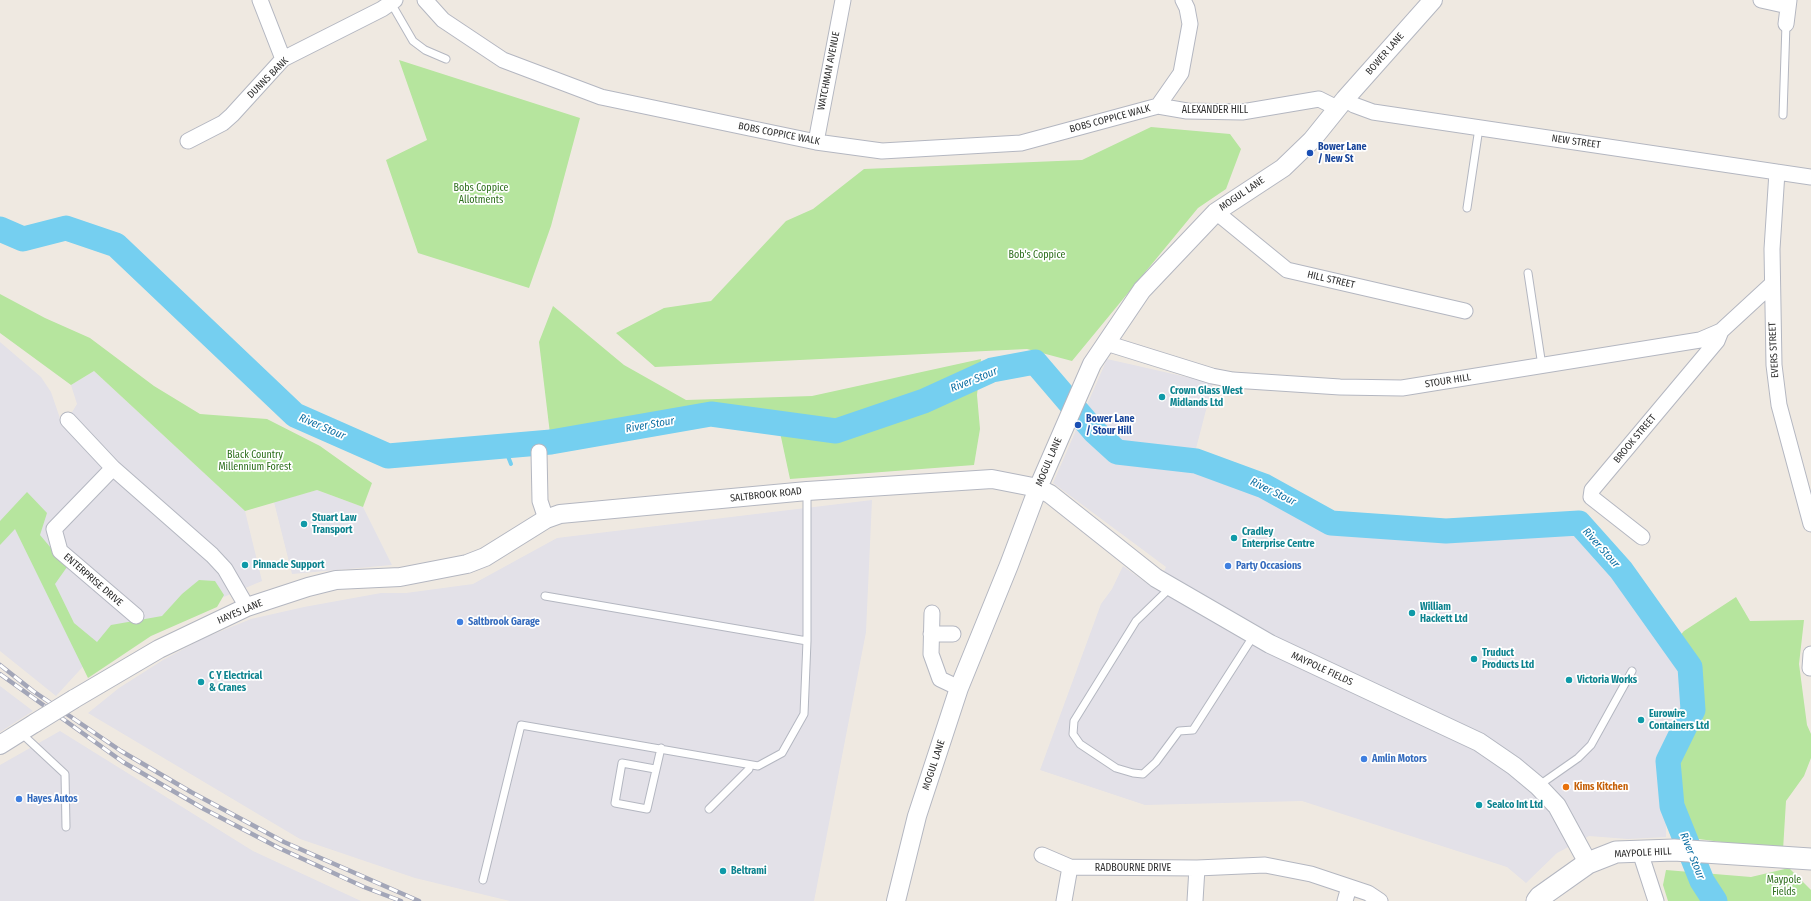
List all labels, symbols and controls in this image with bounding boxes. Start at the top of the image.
street label: BOWER LANE [1363,30,1407,78]
street label: WATCHMAN AVENUE [815,31,843,111]
street label: DUNNS BANK [245,55,291,101]
street label: BOBS COPPICE WALK [1068,102,1152,136]
street label: ALEXANDER HILL [1182,104,1248,116]
street label: BOBS COPPICE WALK [737,120,821,148]
street label: NEW STREET [1551,133,1601,151]
place label: Bower Lane / New St [1318,141,1366,164]
marker: Bower Lane / New St [1305,148,1315,158]
street label: MOGUL LANE [1217,174,1267,214]
park label: Bobs Coppice Allotments [454,182,508,206]
park label: Bob's Coppice [1009,249,1065,261]
street label: HILL STREET [1306,269,1356,291]
street label: EVERS STREET [1767,322,1781,378]
water label: River Stour [949,365,999,395]
street label: STOUR HILL [1424,371,1472,391]
place label: Crown Glass West Midlands Ltd [1170,385,1243,408]
marker: Crown Glass West Midlands Ltd [1157,392,1167,402]
water label: River Stour [297,411,347,443]
street label: BROOK STREET [1611,412,1659,466]
place label: Bower Lane / Stour Hill [1086,413,1134,436]
water label: River Stour [625,414,675,436]
marker: Bower Lane / Stour Hill [1073,420,1083,430]
street label: MOGUL LANE [1033,436,1065,488]
park label: Black Country Millennium Forest [218,449,292,472]
water label: River Stour [1248,475,1298,509]
street label: SALTBROOK ROAD [730,485,802,505]
place label: Stuart Law Transport [312,512,357,536]
marker: Stuart Law Transport [299,519,309,529]
water label: River Stour [1580,525,1622,571]
place label: Cradley Enterprise Centre [1242,526,1314,550]
marker: Cradley Enterprise Centre [1229,533,1239,543]
street label: ENTERPRISE DRIVE [61,551,125,609]
place label: Pinnacle Support [253,559,324,571]
marker: Pinnacle Support [240,560,250,570]
place label: Party Occasions [1236,560,1301,572]
marker: Party Occasions [1223,561,1233,571]
street label: HAYES LANE [215,597,265,627]
place label: William Hackett Ltd [1420,601,1468,624]
marker: William Hackett Ltd [1407,608,1417,618]
place label: Saltbrook Garage [468,616,540,628]
marker: Saltbrook Garage [455,617,465,627]
place label: Truduct Products Ltd [1482,647,1534,670]
street label: MAYPOLE FIELDS [1289,649,1355,689]
marker: Truduct Products Ltd [1469,654,1479,664]
place label: C Y Electrical & Cranes [209,670,262,694]
place label: Victoria Works [1577,674,1637,686]
marker: Victoria Works [1564,675,1574,685]
marker: C Y Electrical & Cranes [196,677,206,687]
place label: Eurowire Containers Ltd [1649,708,1709,732]
marker: Eurowire Containers Ltd [1636,715,1646,725]
street label: MOGUL LANE [920,738,948,792]
place label: Amlin Motors [1372,753,1427,765]
marker: Amlin Motors [1359,754,1369,764]
place label: Kims Kitchen [1574,781,1628,793]
marker: Kims Kitchen [1561,782,1571,792]
place label: Hayes Autos [27,793,78,805]
marker: Hayes Autos [14,794,24,804]
place label: Sealco Int Ltd [1487,799,1543,811]
marker: Sealco Int Ltd [1474,800,1484,810]
water label: River Stour [1677,831,1707,881]
street label: MAYPOLE HILL [1614,846,1672,860]
street label: RADBOURNE DRIVE [1095,862,1171,874]
place label: Beltrami [731,865,766,877]
marker: Beltrami [718,866,728,876]
park label: Maypole Fields [1767,874,1801,898]

